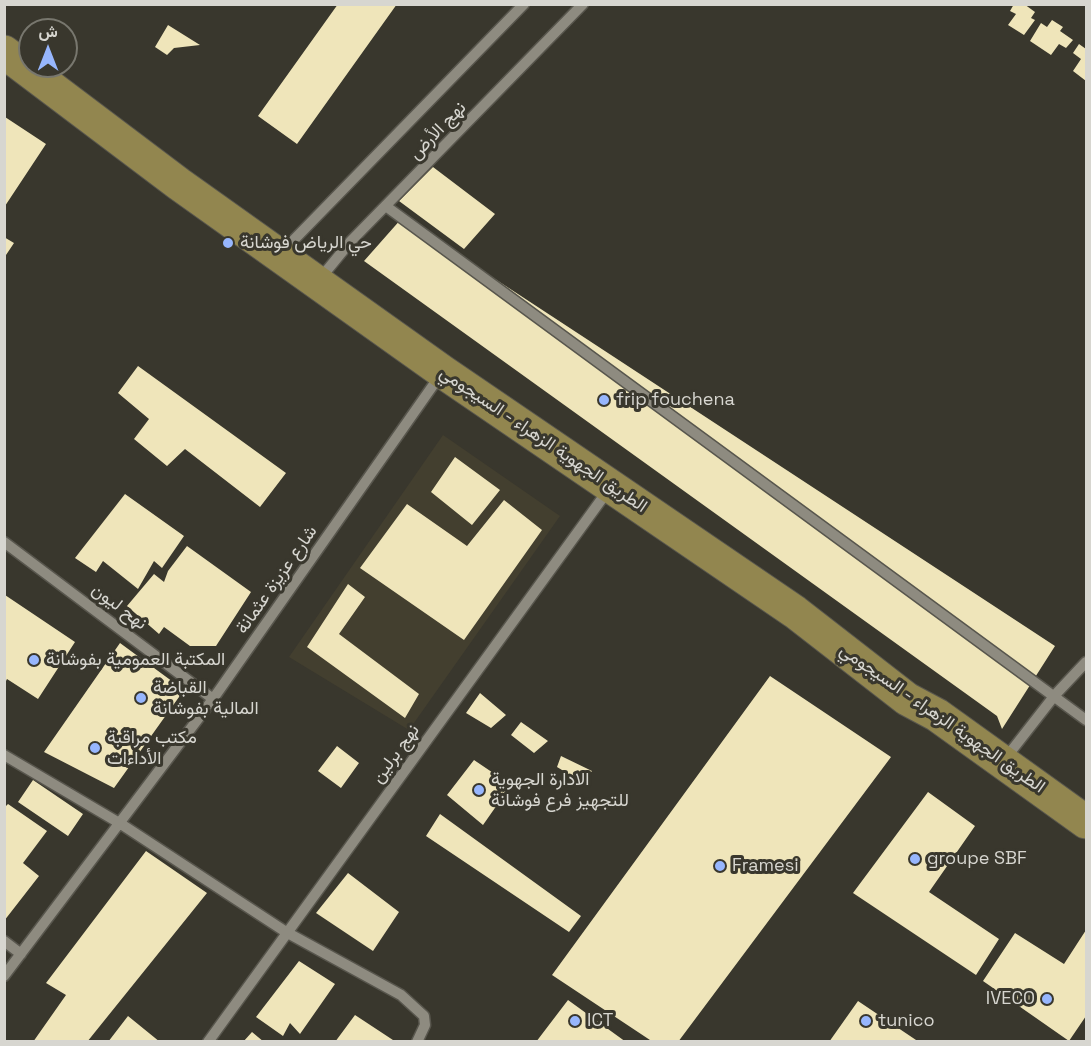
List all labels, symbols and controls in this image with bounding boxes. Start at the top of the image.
north arrow [18,18,78,78]
text: ش [38,21,58,42]
street label: نهج الأرض [405,97,471,165]
place label: حي الرياض فوشانة [240,232,372,254]
marker: حي الرياض فوشانة [221,236,235,250]
street label: الطريق الجهوية الزهراء - السيجومي [435,362,651,518]
place label: frip fouchena [616,389,735,411]
marker: frip fouchena [597,393,611,407]
street label: شارع عزيزة عثمانة [232,522,322,638]
street label: نهح ليون [87,579,151,635]
street label: الطريق الجهوية الزهراء - السيجومي [835,640,1049,798]
place label: المكتبة العمومية بفوشانة [46,649,225,671]
marker: المكتبة العمومية بفوشانة [27,653,41,667]
place label: القباضة المالية بفوشانة [153,677,259,720]
marker: القباضة المالية بفوشانة [134,691,148,705]
street label: نهج برلين [367,720,425,788]
place label: مكتب مراقبة الأداءات [107,727,197,770]
marker: مكتب مراقبة الأداءات [88,741,102,755]
place label: الادارة الجهوية للتجهيز فرع فوشانة [491,769,629,812]
marker: الادارة الجهوية للتجهيز فرع فوشانة [472,783,486,797]
place label: groupe SBF [927,848,1027,870]
marker: groupe SBF [908,852,922,866]
place label: Framesi [732,855,799,877]
marker: Framesi [713,859,727,873]
place label: IVECO [986,988,1035,1010]
marker: IVECO [1040,992,1054,1006]
place label: ICT [587,1010,613,1032]
place label: tunico [878,1010,935,1032]
marker: ICT [568,1014,582,1028]
marker: tunico [859,1014,873,1028]

